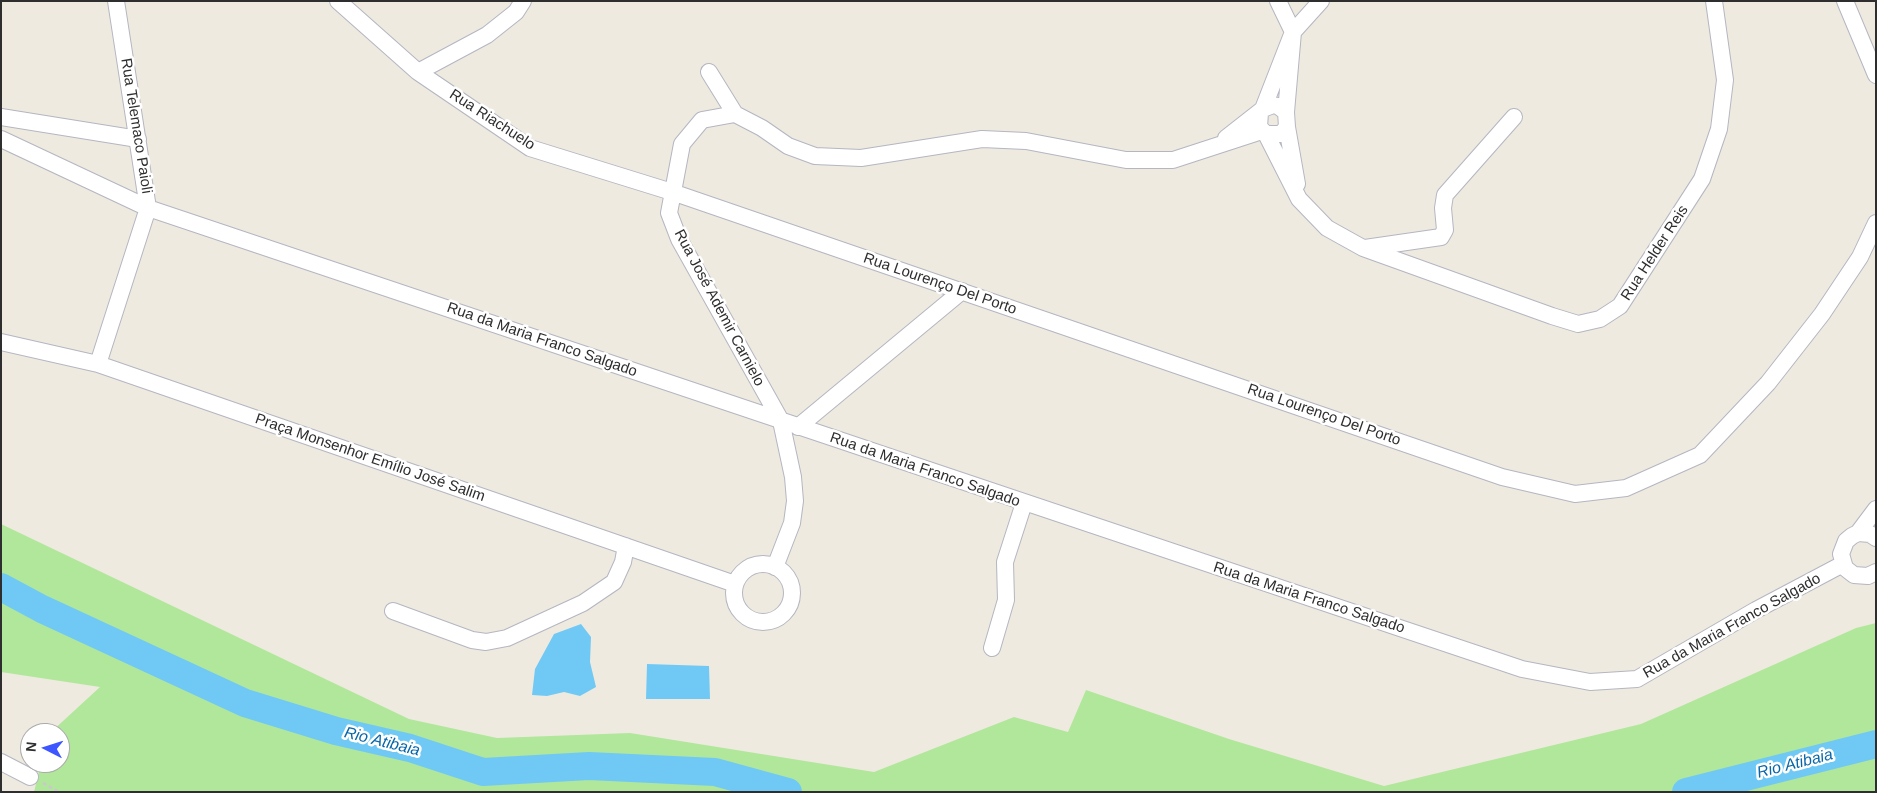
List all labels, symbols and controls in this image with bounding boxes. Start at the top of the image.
street label: Rua Telemaco Paioli [116,57,156,195]
street label: Rua Riachuelo [446,86,538,154]
street label: Rua Helder Reis [1617,202,1693,304]
street label: Rua José Ademir Carnielo [670,226,768,390]
street label: Rua Lourenço Del Porto [861,249,1019,319]
street label: Rua da Maria Franco Salgado [444,299,640,381]
street label: Rua Lourenço Del Porto [1245,380,1403,450]
street label: Praça Monsenhor Emílio José Salim [253,410,487,506]
street label: Rua da Maria Franco Salgado [827,429,1023,511]
street label: Rua da Maria Franco Salgado [1211,559,1407,637]
street label: Rua da Maria Franco Salgado [1640,570,1824,682]
north arrow [20,723,70,773]
water label: Rio Atibaia [342,723,422,761]
text: N [23,741,39,753]
water label: Rio Atibaia [1755,745,1835,783]

